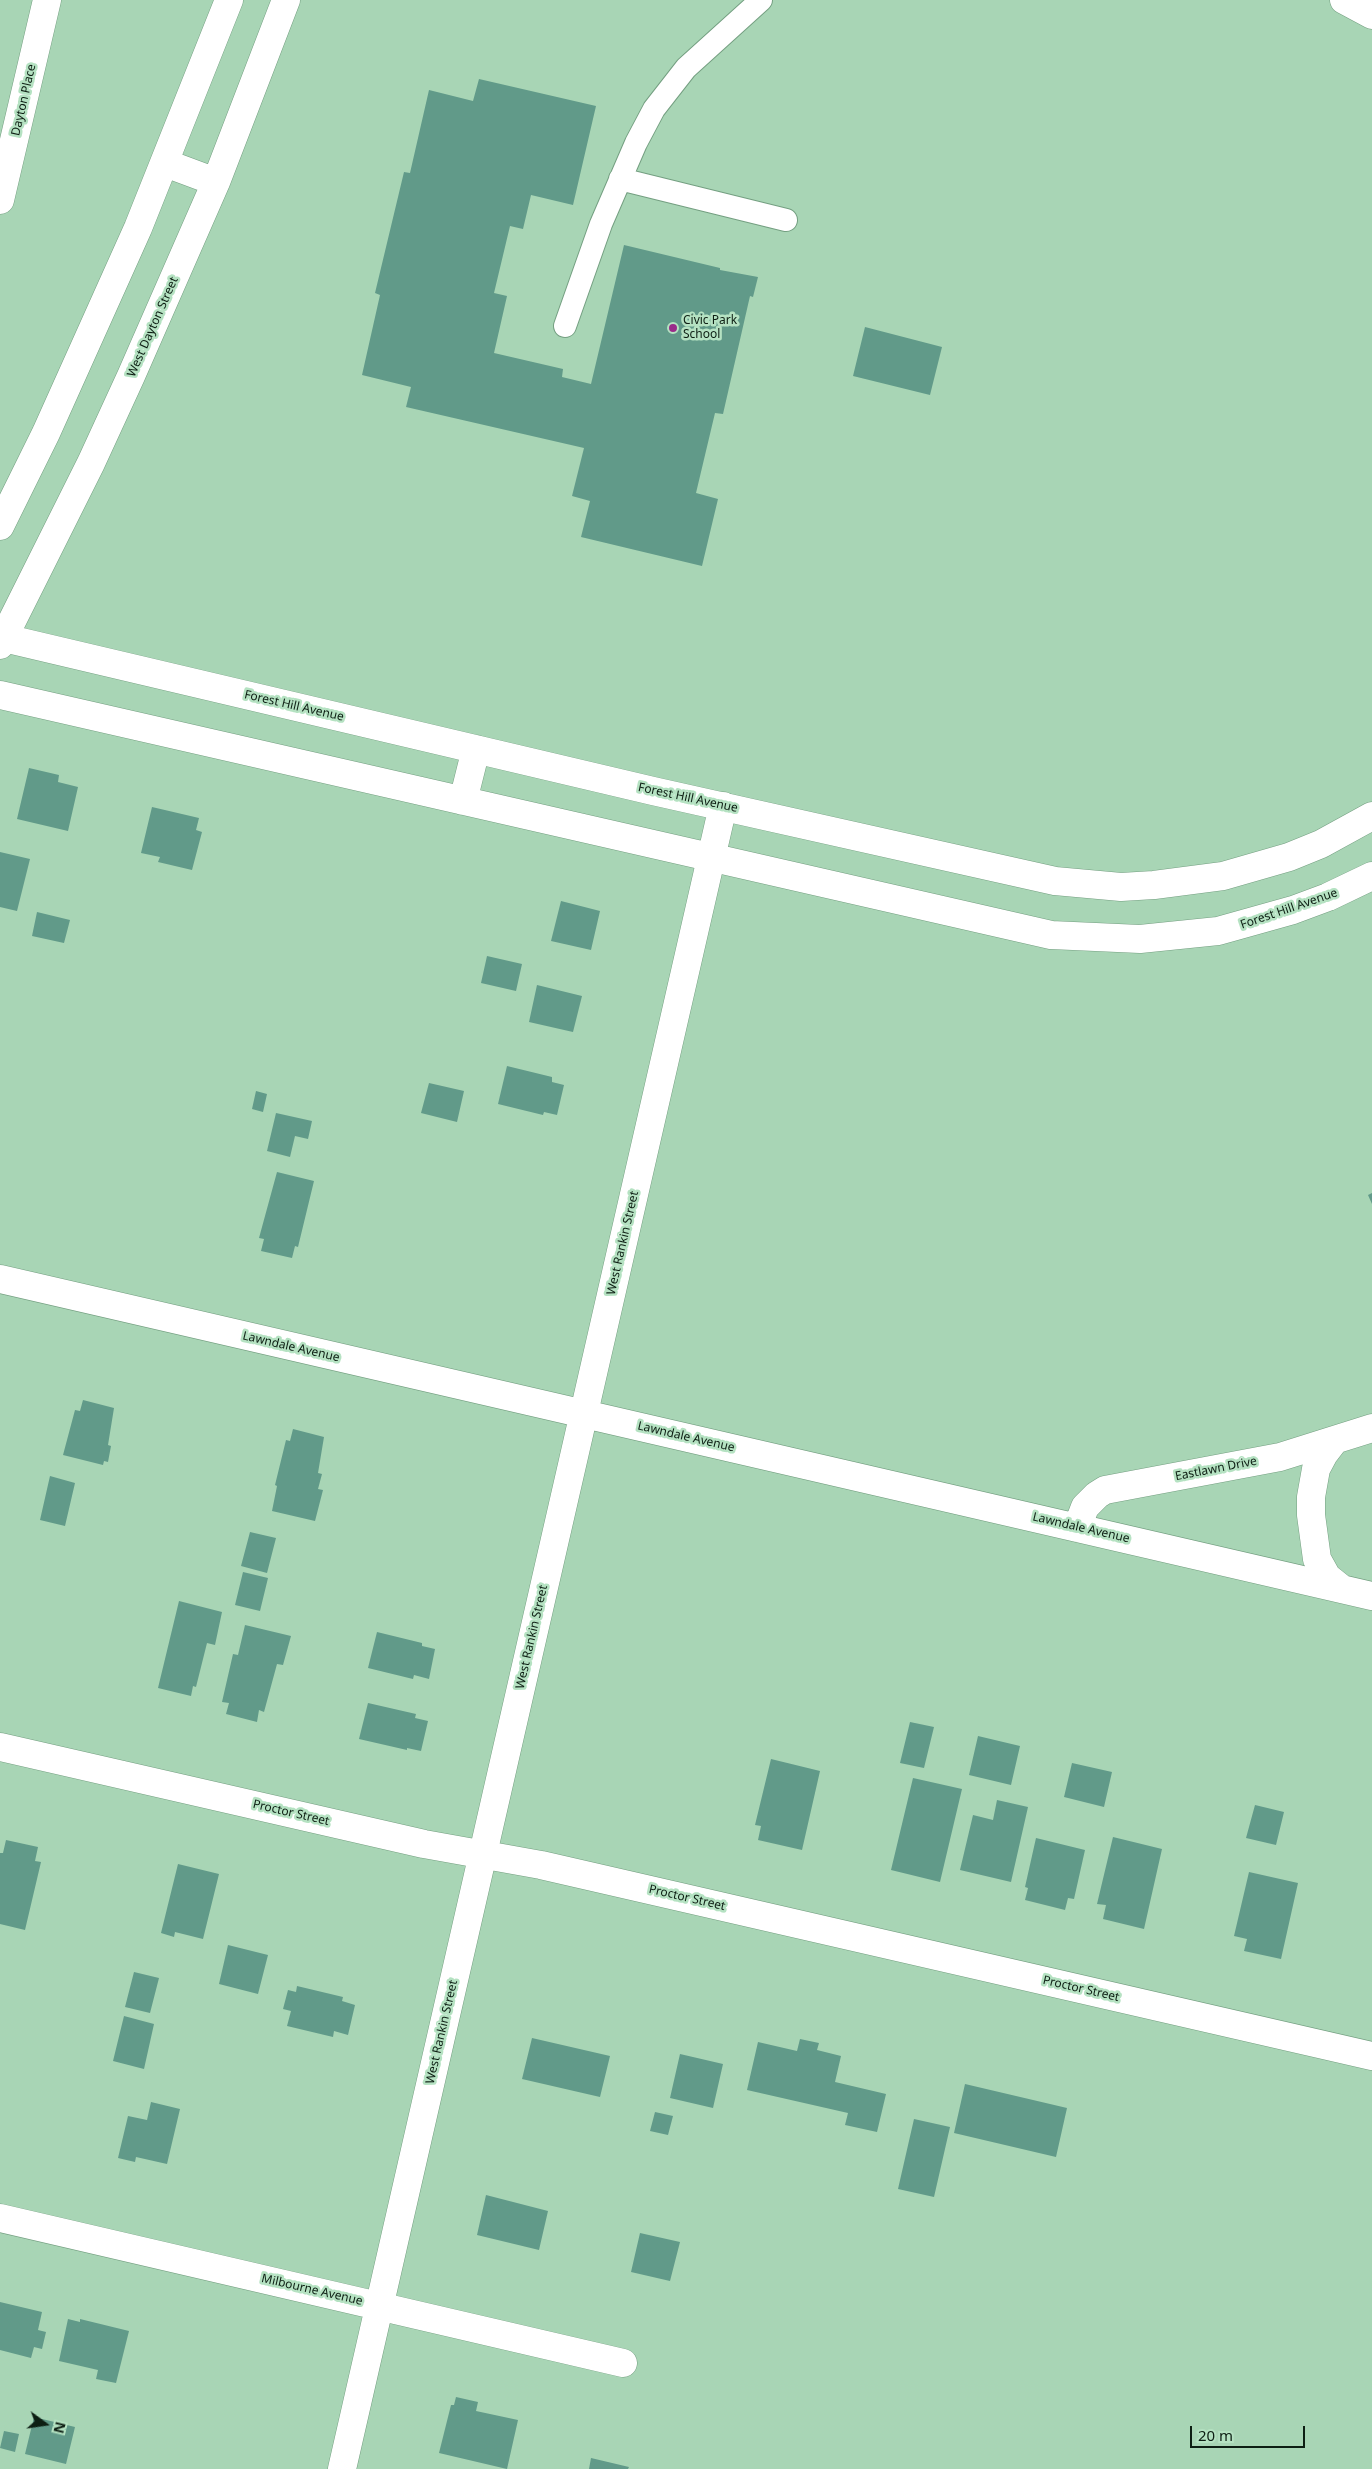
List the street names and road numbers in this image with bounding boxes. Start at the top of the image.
street label: Dayton Place [9,63,39,137]
street label: West Dayton Street [124,275,182,379]
street label: Forest Hill Avenue [243,688,345,724]
street label: Forest Hill Avenue [637,780,739,816]
street label: Forest Hill Avenue [1239,886,1339,932]
street label: West Rankin Street [604,1190,642,1296]
street label: Lawndale Avenue [241,1329,341,1365]
street label: Lawndale Avenue [636,1419,736,1455]
street label: Eastlawn Drive [1174,1454,1258,1484]
street label: Lawndale Avenue [1031,1510,1131,1546]
street label: West Rankin Street [513,1584,551,1690]
street label: Proctor Street [251,1797,331,1829]
street label: Proctor Street [647,1882,727,1914]
street label: Proctor Street [1041,1973,1121,2005]
street label: West Rankin Street [423,1979,461,2085]
street label: Milbourne Avenue [260,2271,364,2309]

